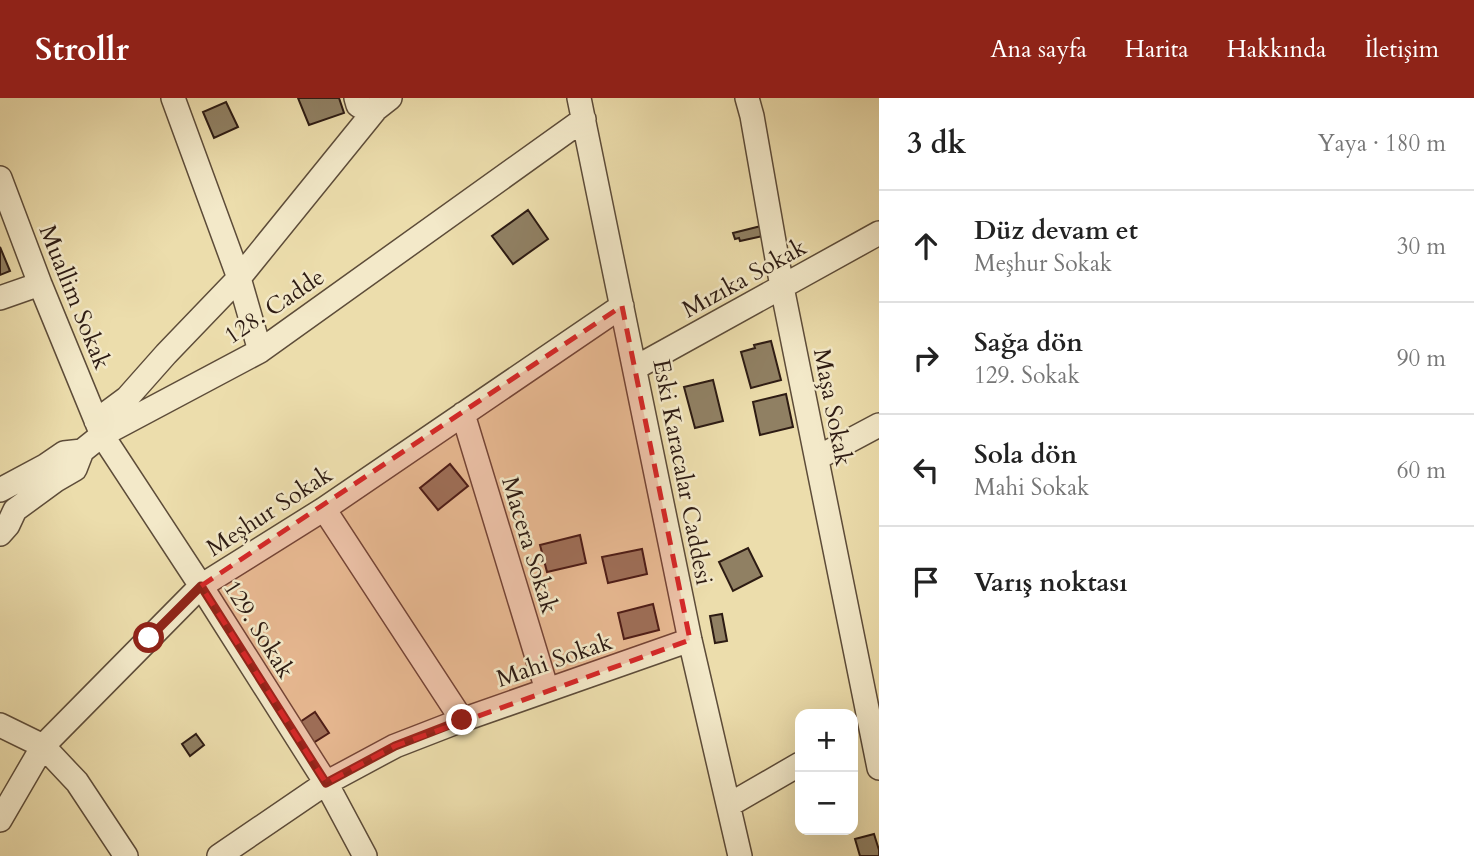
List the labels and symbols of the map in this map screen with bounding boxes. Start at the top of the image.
street label: Muallim Sokak [31,220,119,374]
street label: Mızıka Sokak [676,231,813,326]
street label: 128. Cadde [218,261,331,352]
street label: Maşa Sokak [805,346,860,469]
street label: Eski Karacalar Caddesi [644,356,721,588]
street label: Meşhur Sokak [200,458,339,565]
street label: Macera Sokak [493,473,566,618]
street label: 129. Sokak [215,574,302,685]
route start [133,622,164,653]
street label: Mahi Sokak [492,625,617,696]
route end [446,704,477,735]

